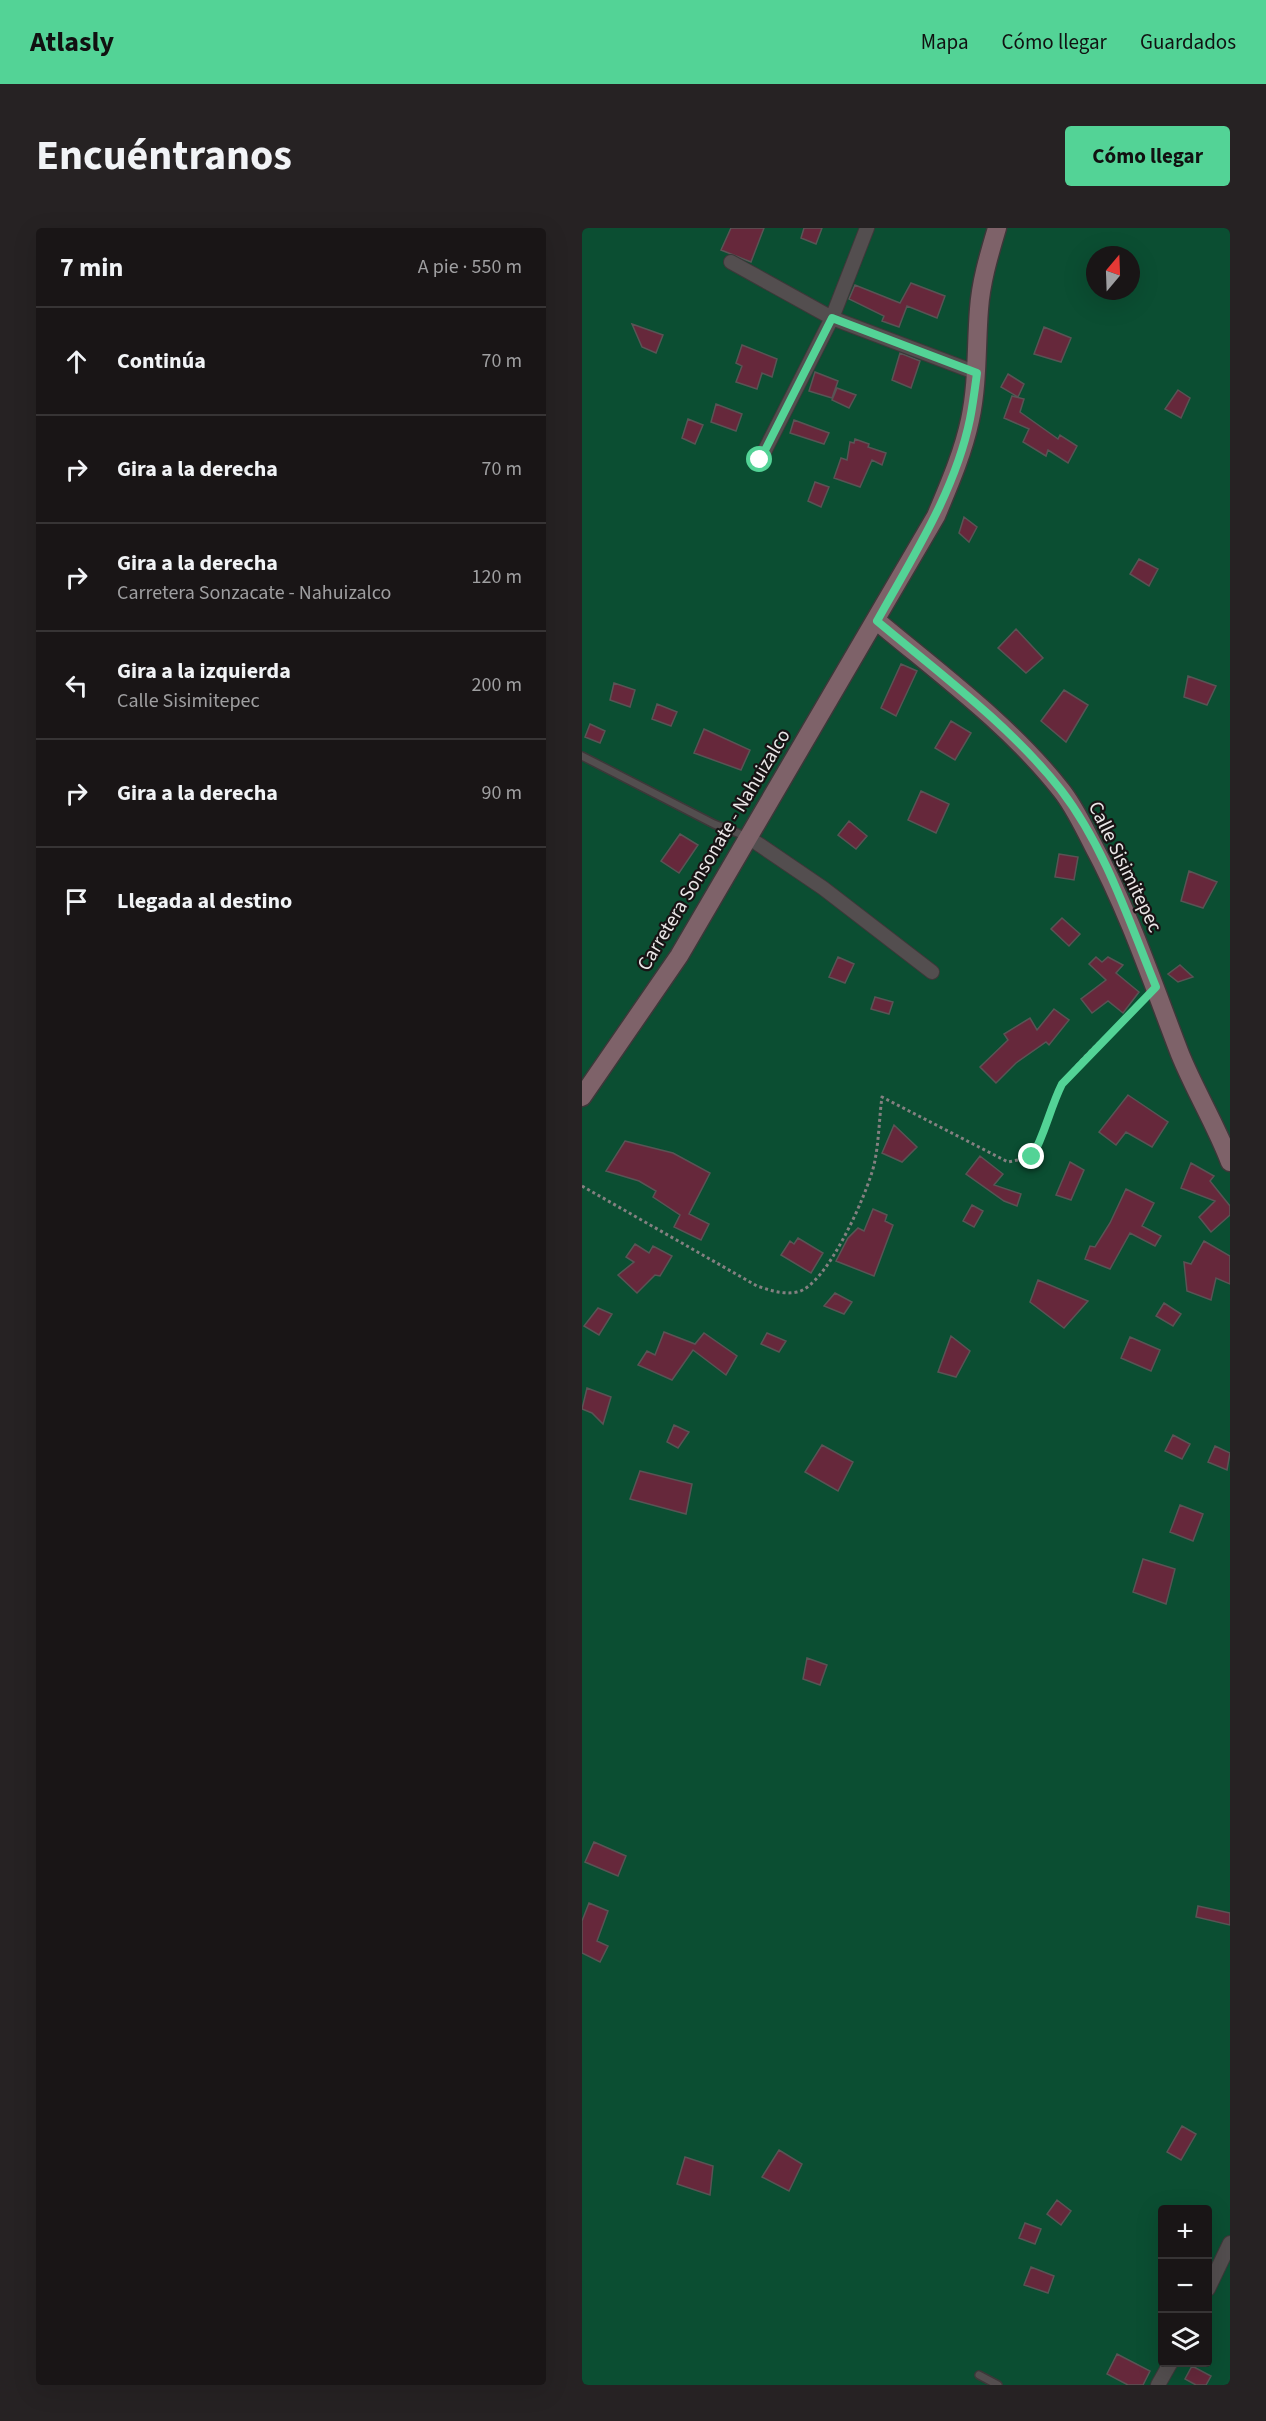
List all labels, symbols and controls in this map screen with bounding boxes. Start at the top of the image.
text: Atlasly [30,22,114,62]
text: Mapa [921,27,969,57]
text: Cómo llegar [1002,27,1107,57]
text: Guardados [1140,27,1236,57]
text: Encuéntranos [36,126,292,186]
button: Cómo llegar [1065,126,1230,186]
north arrow [1086,246,1140,300]
text: 7 min [60,249,123,286]
text: A pie · 550 m [418,253,522,281]
icon: ahead [60,345,93,378]
text: Continúa [117,345,206,377]
text: 70 m [482,347,522,375]
route start [746,446,772,472]
icon: right [60,453,93,486]
text: Gira a la derecha [117,453,278,485]
text: 70 m [482,455,522,483]
text: Gira a la derecha [117,547,278,579]
icon: right [60,561,93,594]
text: 120 m [472,563,522,591]
text: Carretera Sonzacate - Nahuizalco [117,579,391,607]
text: Gira a la izquierda [117,655,291,687]
icon: left [60,669,93,702]
text: 200 m [472,671,522,699]
text: Calle Sisimitepec [117,687,260,715]
street label: Carretera Sonsonate - Nahuizalco [631,724,797,976]
icon: right [60,777,93,810]
text: Gira a la derecha [117,777,278,809]
text: 90 m [482,779,522,807]
street label: Calle Sisimitepec [1081,797,1169,937]
icon: arrive [60,885,93,918]
text: Llegada al destino [117,885,292,917]
route end [1018,1143,1044,1169]
map controls [1158,2205,1212,2367]
button: + [1158,2205,1212,2259]
button: − [1158,2259,1212,2313]
button: layers [1158,2313,1212,2367]

